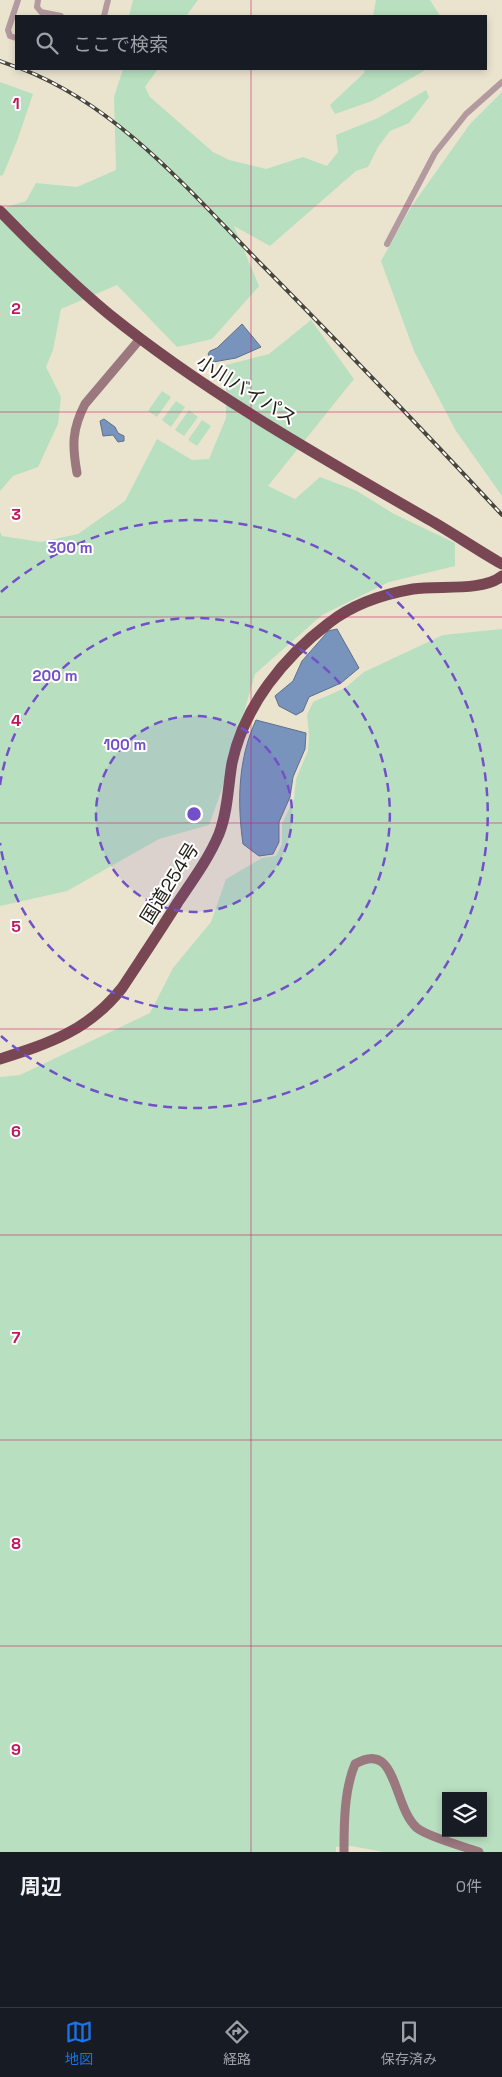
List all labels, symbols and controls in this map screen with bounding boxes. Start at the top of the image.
search box [15,15,487,70]
icon: search [33,29,61,57]
text: ここで検索 [73,32,168,57]
text: 1 [12,93,20,114]
text: 2 [11,298,21,319]
street label: 小川バイパス [192,350,302,431]
text: 3 [11,504,21,525]
text: 300 m [47,538,93,557]
text: 200 m [33,666,77,685]
text: 4 [11,710,21,731]
text: 100 m [104,735,146,754]
centre of rings [185,805,203,823]
street label: 国道254号 [135,838,204,929]
text: 5 [11,916,21,937]
text: 6 [11,1121,21,1142]
text: 7 [12,1327,21,1348]
text: 8 [11,1533,21,1554]
text: 9 [11,1739,21,1760]
map controls [442,1792,487,1837]
button: layers [442,1792,487,1837]
text: 周辺 [20,1873,62,1900]
text: 0件 [456,1876,482,1897]
tab: 地図 [65,2018,93,2068]
tab: 経路 [223,2018,251,2068]
tab: 保存済み [381,2018,437,2068]

